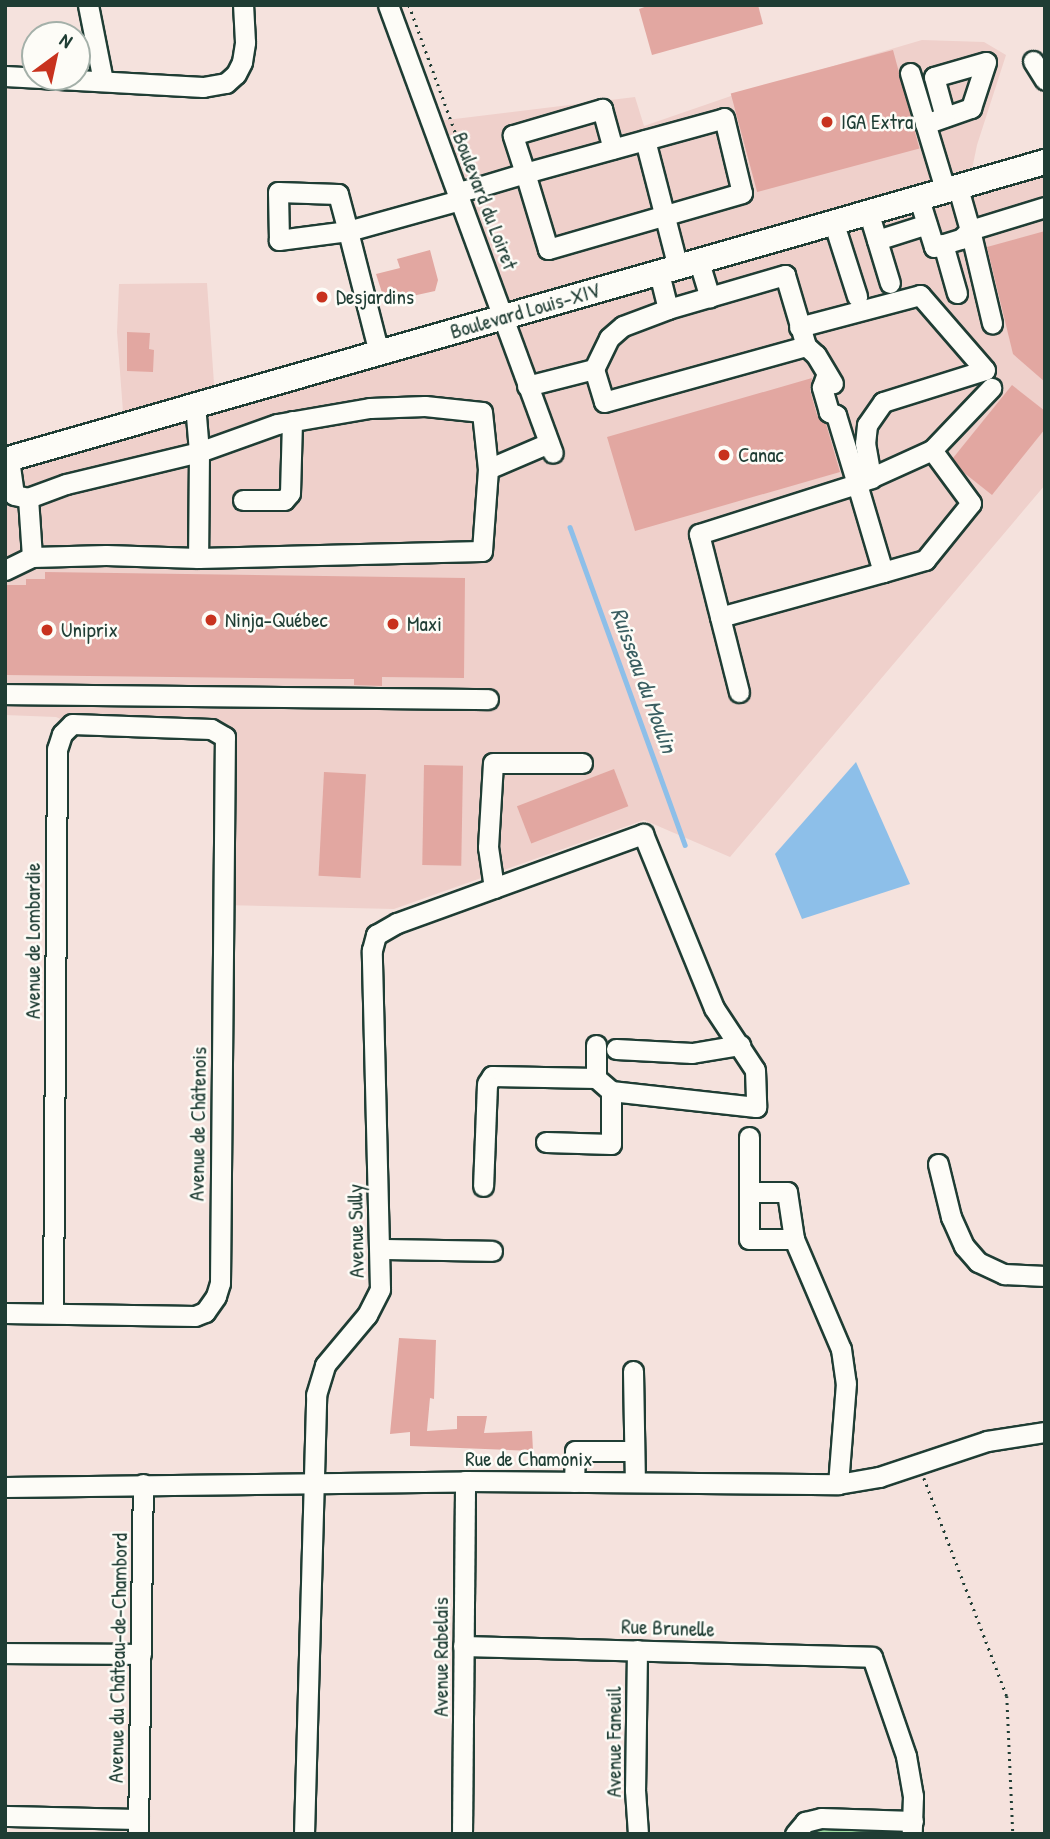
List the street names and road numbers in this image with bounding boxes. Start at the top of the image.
street label: Boulevard du Loiret [447,129,523,273]
street label: Boulevard Louis-XIV [447,278,603,344]
street label: Avenue de Lombardie [20,863,46,1019]
street label: Avenue de Châtenois [184,1047,212,1201]
street label: Avenue Sully [343,1184,369,1278]
street label: Rue de Chamonix [465,1446,593,1472]
street label: Avenue du Château-de-Chambord [103,1533,133,1783]
street label: Avenue Rabelais [428,1597,454,1717]
street label: Rue Brunelle [621,1614,715,1642]
street label: Avenue Faneuil [601,1687,627,1797]

